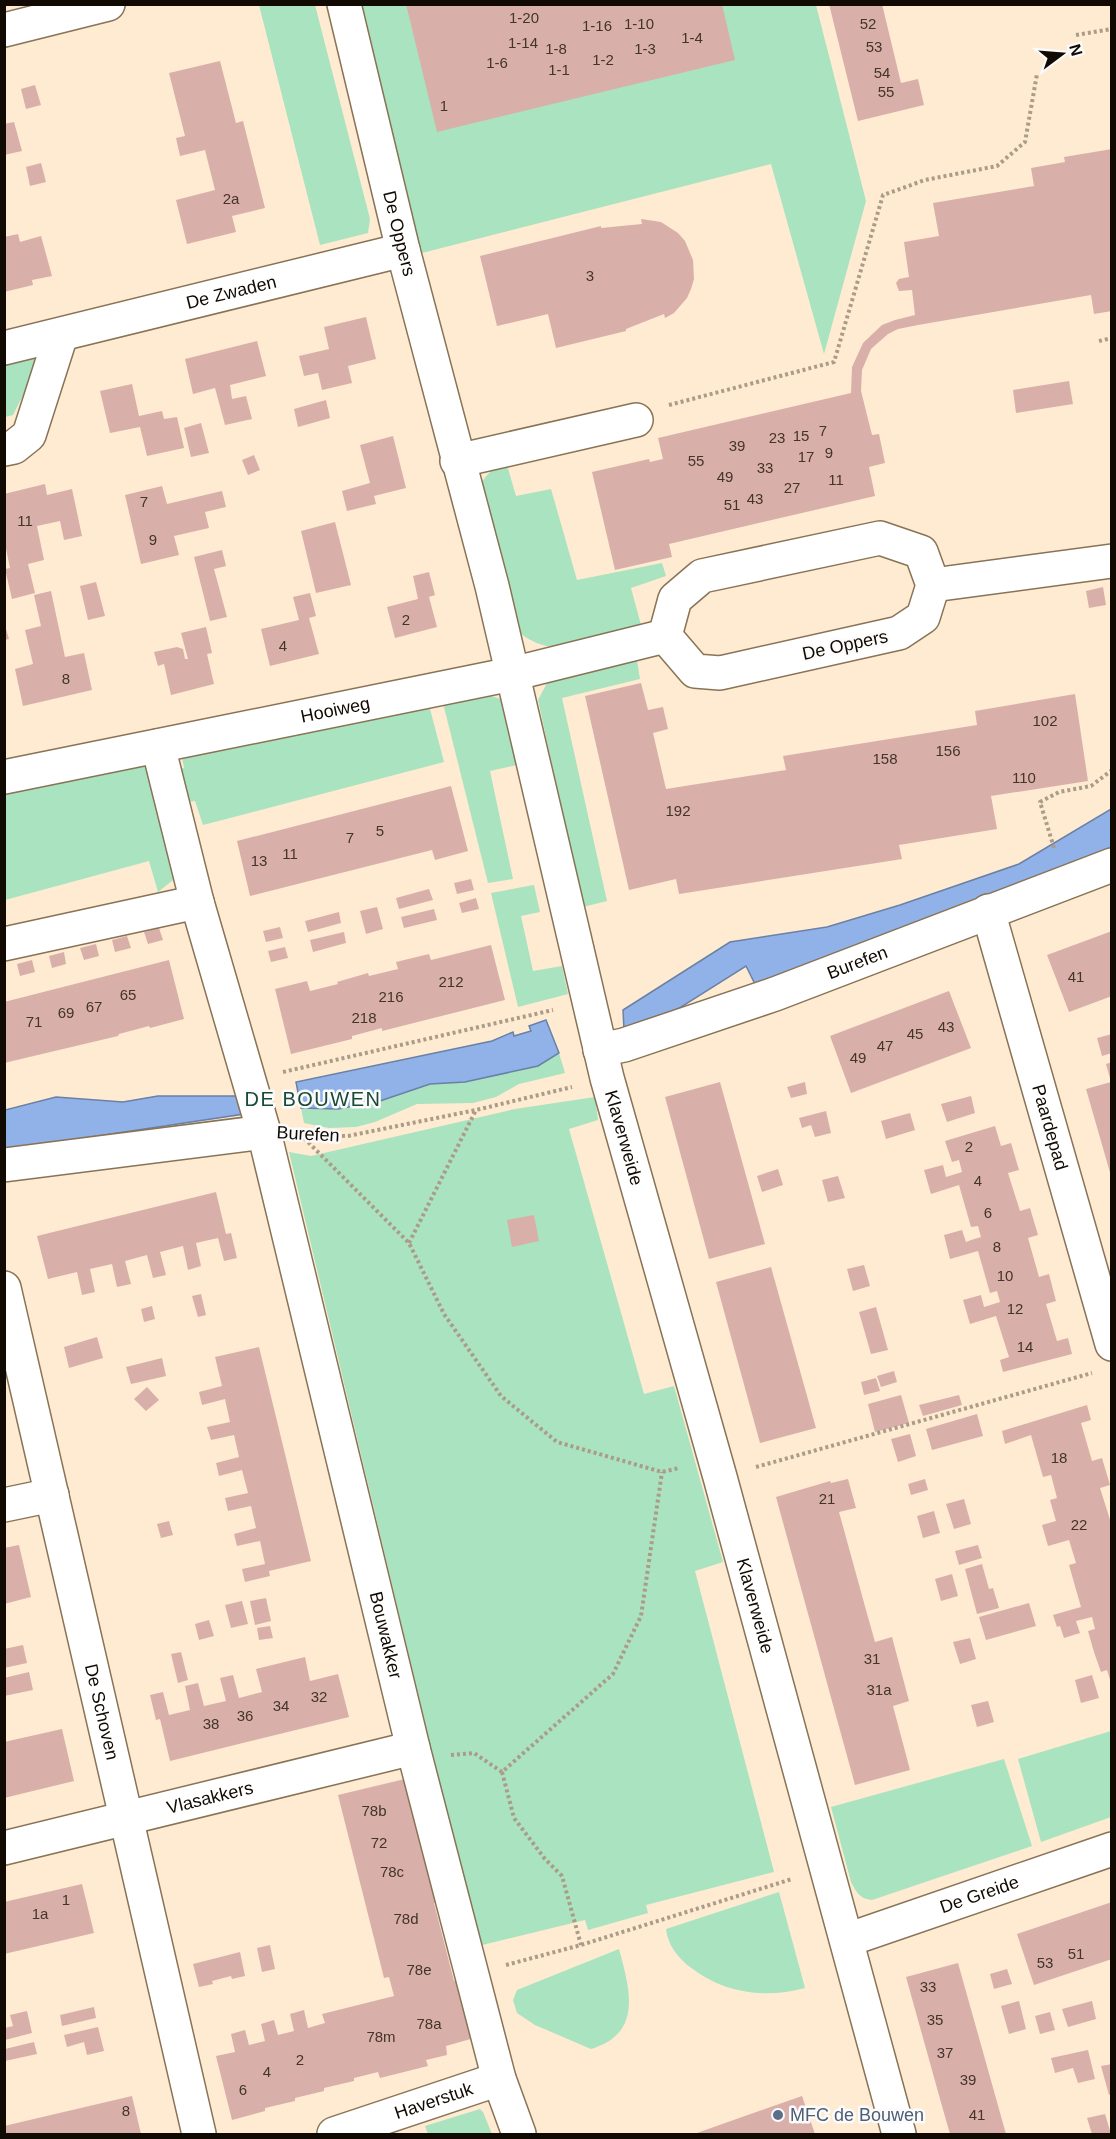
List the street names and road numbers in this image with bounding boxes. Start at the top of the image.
street label: De Oppers [379,189,419,278]
street label: De Zwaden [184,271,278,313]
street label: De Oppers [800,626,890,664]
street label: Hooiweg [299,693,372,727]
street label: Burefen [824,942,890,983]
street label: Paardepad [1028,1082,1072,1172]
street label: Klaverweide [601,1088,647,1188]
street label: Burefen [276,1122,340,1146]
street label: Klaverweide [733,1556,778,1656]
street label: Bouwakker [366,1589,406,1681]
street label: De Schoven [81,1662,122,1762]
street label: Vlasakkers [165,1777,255,1818]
street label: De Greide [937,1872,1021,1917]
street label: Haverstuk [392,2078,476,2123]

